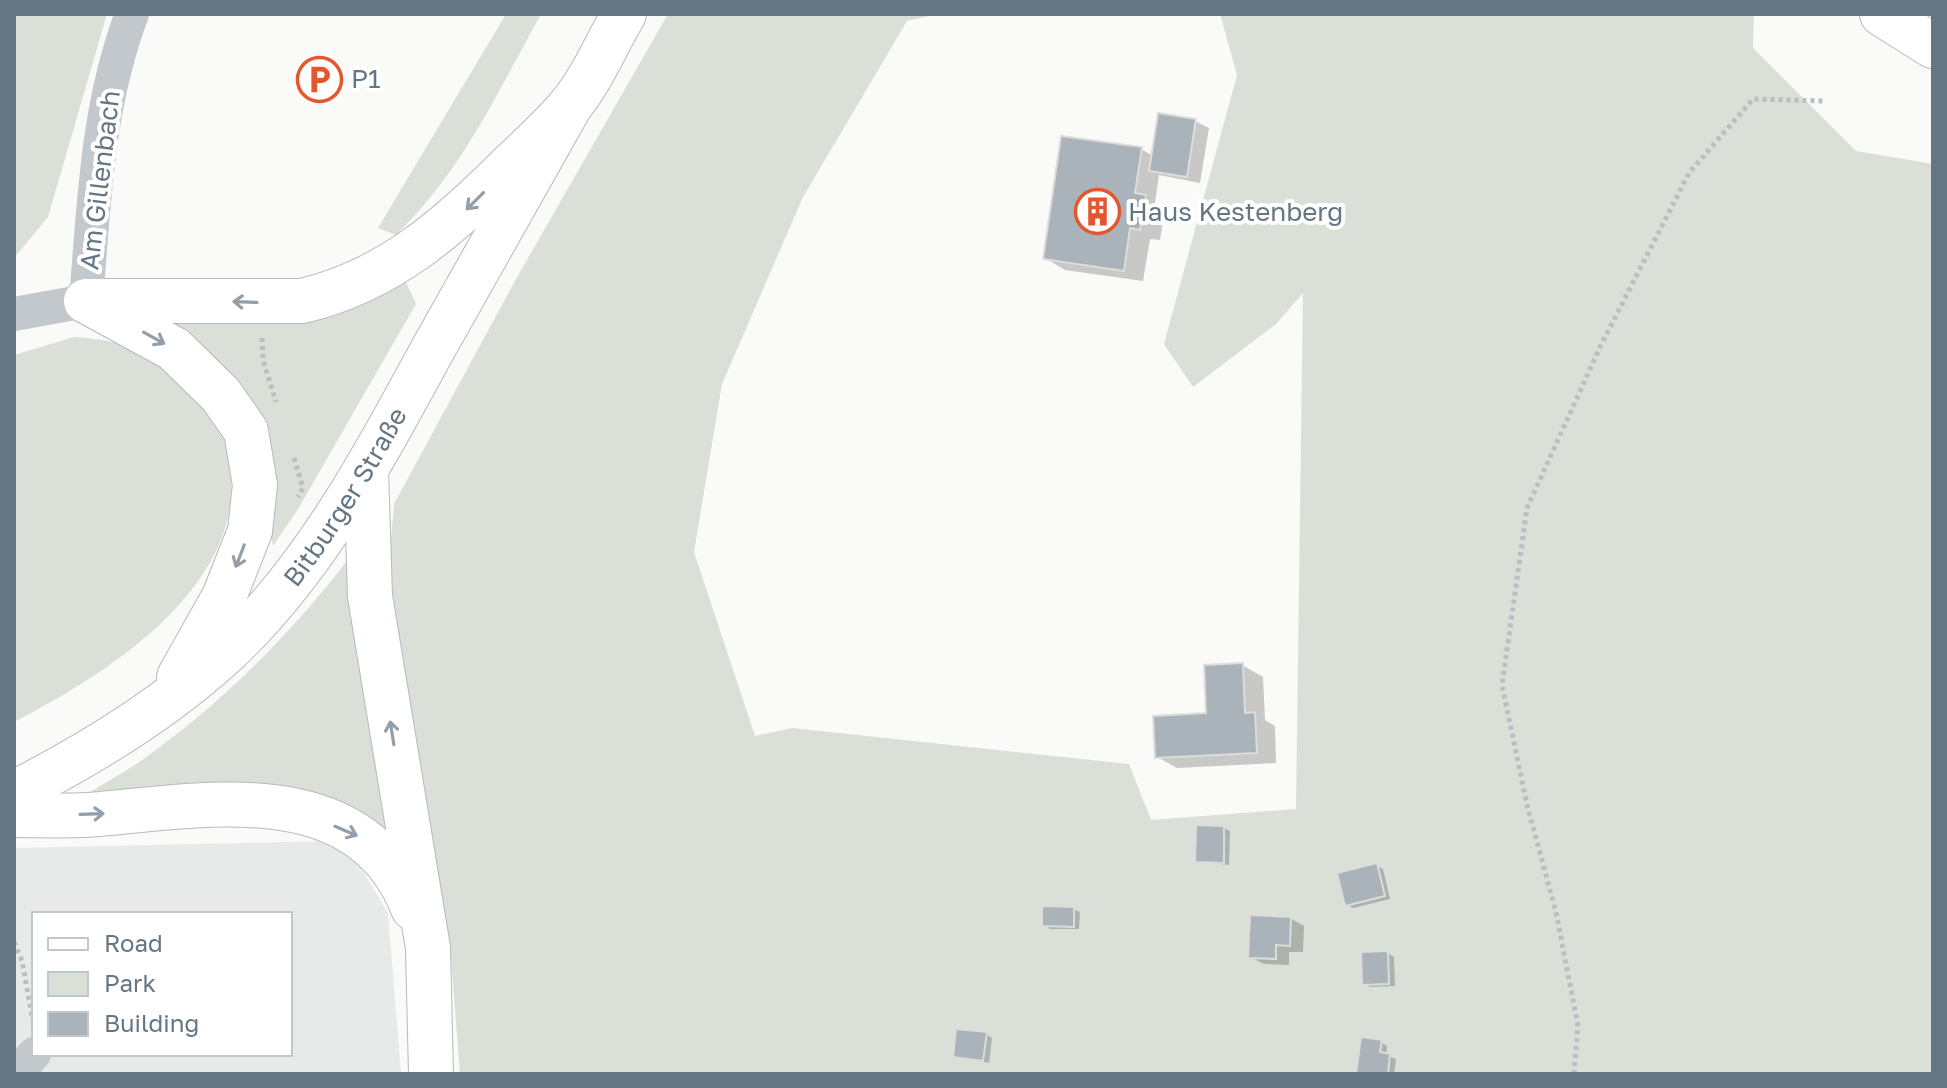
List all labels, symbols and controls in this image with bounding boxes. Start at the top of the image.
parking icon: P1 [296,55,344,103]
place label: P1 [351,63,381,94]
street label: Am Gillenbach [73,88,126,271]
building icon: Haus Kestenberg [1073,188,1121,236]
one-way arrow [466,191,485,210]
place label: Haus Kestenberg [1128,196,1343,227]
one-way arrow [232,295,259,310]
one-way arrow [142,331,166,347]
street label: Bitburger Straße [277,402,413,592]
one-way arrow [232,543,246,568]
one-way arrow [384,720,399,746]
one-way arrow [78,807,105,822]
one-way arrow [334,824,358,839]
legend [32,912,292,1056]
text: Road [104,928,163,957]
text: Park [104,968,156,997]
text: Building [104,1008,199,1037]

